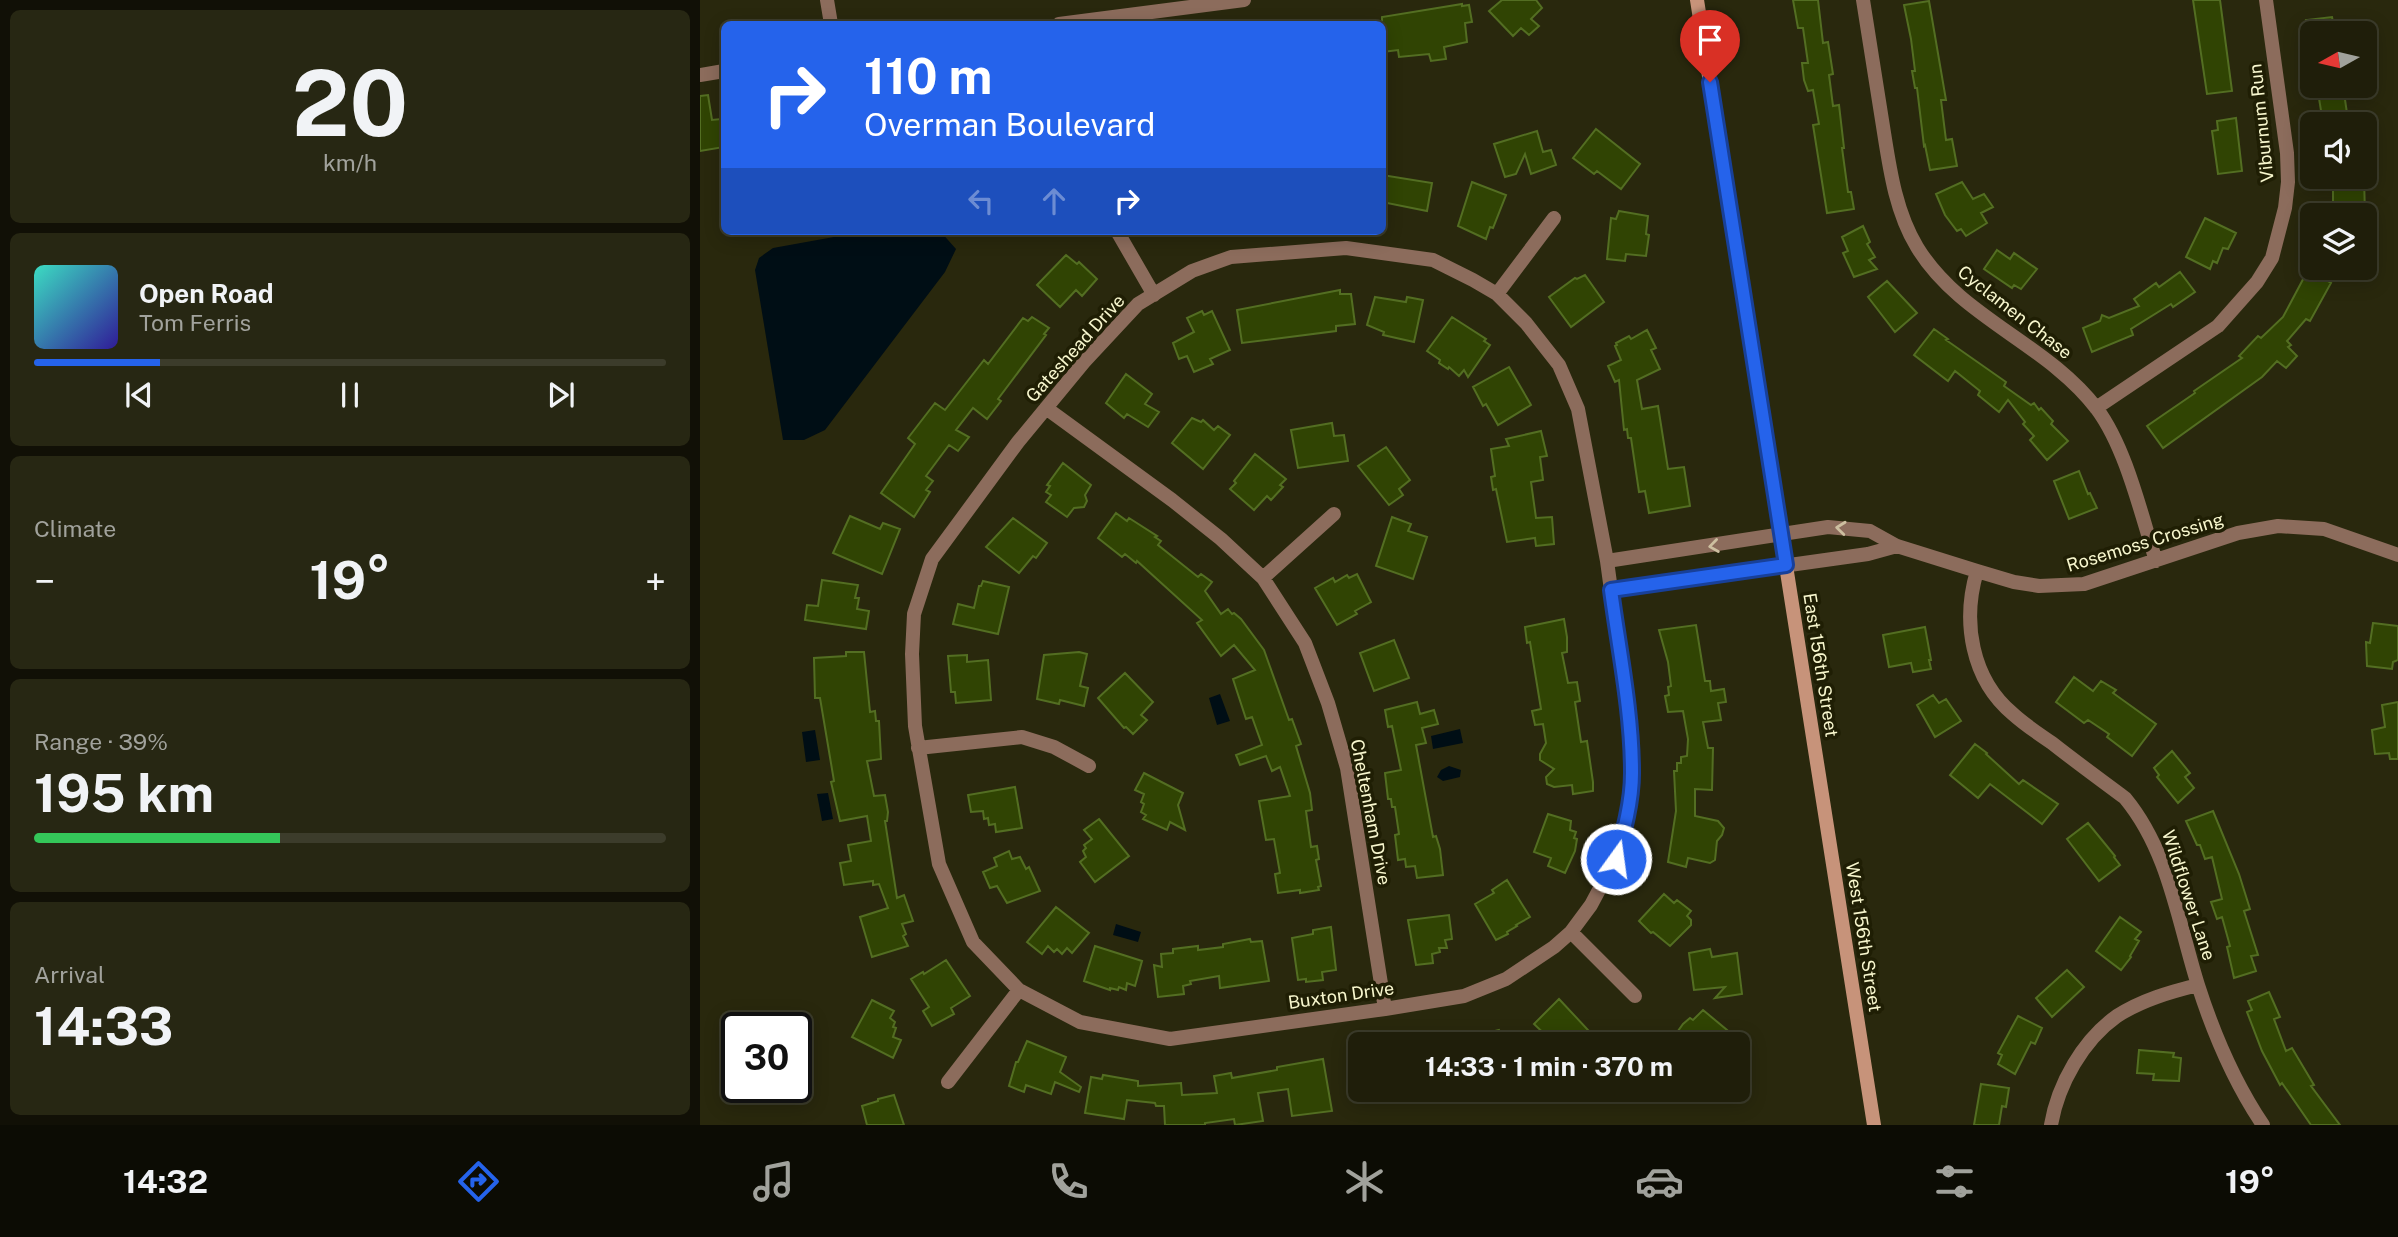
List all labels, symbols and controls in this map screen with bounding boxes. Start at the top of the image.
pin [1680,10,1740,82]
icon: arrive [1691,21,1729,59]
north arrow [2300,21,2376,98]
map controls [2300,21,2377,280]
text: 110 m [864,47,992,105]
icon: right [749,49,840,140]
text: 20 [292,50,408,156]
street label: Viburnum Run [2244,63,2278,183]
text: Overman Boulevard [864,106,1155,143]
button: sound [2300,112,2377,189]
text: km/h [323,149,377,176]
icon: left [962,182,1000,220]
icon: ahead [1035,182,1073,220]
icon: right [1108,182,1146,220]
button: layers [2300,203,2377,280]
street label: Cyclamen Chase [1954,261,2076,363]
text: Open Road [139,278,274,309]
street label: Gateshead Drive [1021,290,1129,406]
text: Tom Ferris [139,309,251,336]
icon: previous [120,376,158,414]
icon: pause [331,376,369,414]
icon: next [542,376,580,414]
street label: Rosemoss Crossing [2064,508,2226,576]
text: Climate [34,515,116,542]
one-way arrow [1835,521,1846,536]
one-way arrow [1708,538,1720,553]
text: 19° [309,550,391,611]
text: − [34,559,55,604]
text: + [645,559,666,604]
street label: East 156th Street [1799,591,1843,739]
text: Range · 39% [34,728,168,755]
street label: Cheltenham Drive [1347,737,1395,887]
text: 195 km [34,763,214,824]
position arrow [1579,822,1653,896]
street label: Wildflower Lane [2158,827,2220,963]
street label: West 156th Street [1842,861,1886,1013]
text: Arrival [34,961,105,988]
street label: Buxton Drive [1287,977,1395,1013]
text: 14:33 [34,996,173,1057]
speed limit sign: 30 [721,1012,812,1103]
text: 14:33 · 1 min · 370 m [1425,1051,1673,1082]
icon: directions [454,1157,503,1206]
icon: music [749,1157,798,1206]
icon: phone [1044,1157,1093,1206]
icon: climate [1340,1157,1389,1206]
icon: car [1635,1157,1684,1206]
icon: filters [1930,1157,1979,1206]
text: 14:32 [123,1163,208,1200]
text: 19° [2225,1163,2275,1200]

